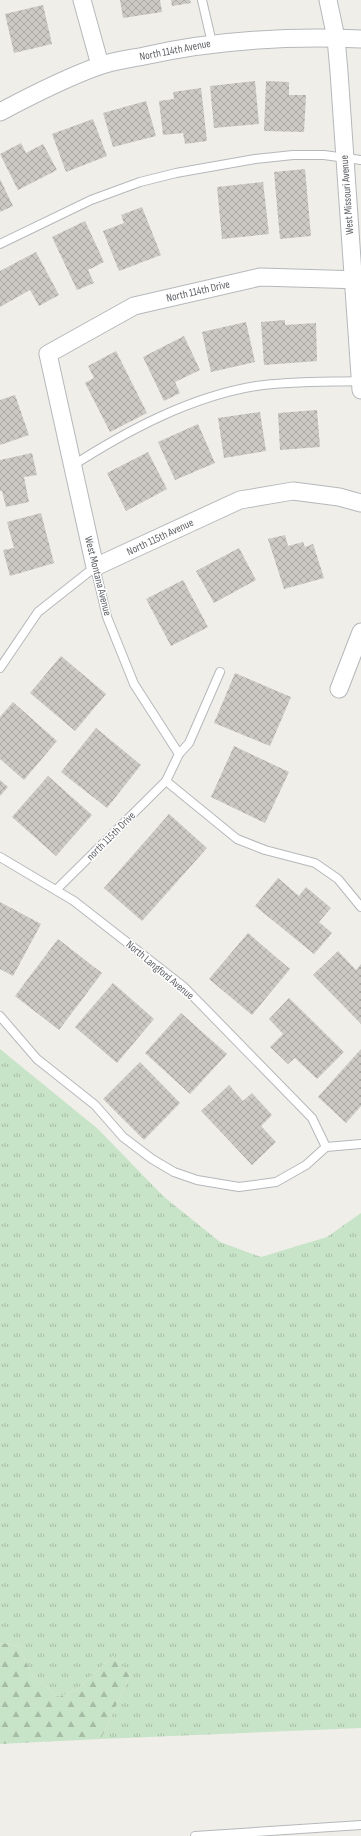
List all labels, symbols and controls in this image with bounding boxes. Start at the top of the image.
street label: North 114th Avenue [138,37,212,63]
street label: West Missouri Avenue [338,155,356,235]
street label: North 114th Drive [165,277,231,305]
street label: North 115th Avenue [125,516,195,558]
street label: West Montana Avenue [82,535,114,617]
street label: north 115th Drive [84,809,138,863]
street label: North Langford Avenue [123,938,197,1002]

